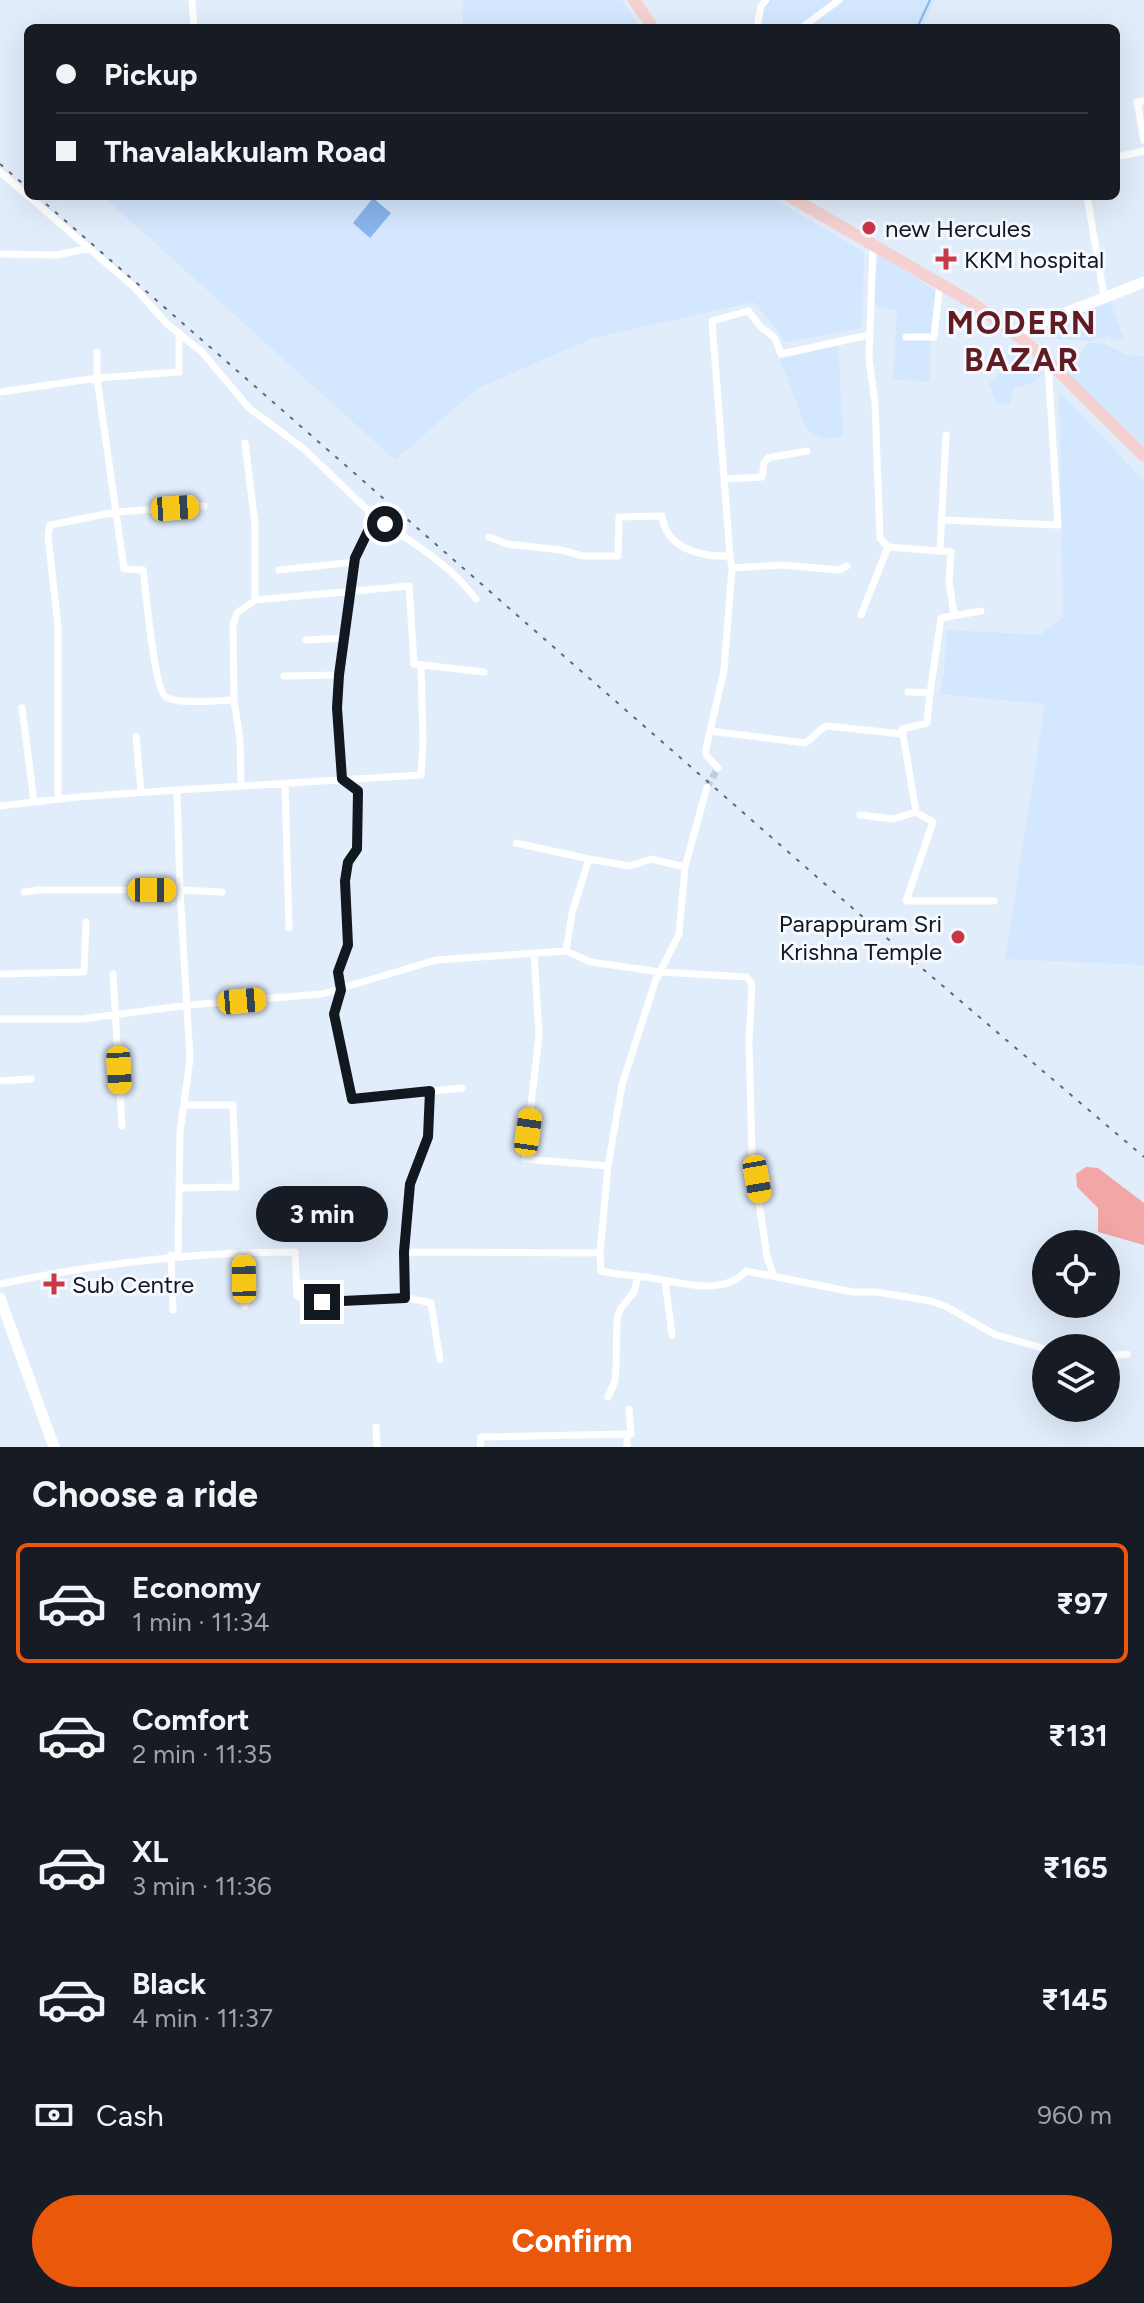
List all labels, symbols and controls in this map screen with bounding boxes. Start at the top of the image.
text: Pickup [104,56,198,93]
text: Thavalakkulam Road [104,133,386,170]
place label: new Hercules [885,214,1031,243]
marker: new Hercules [860,219,878,237]
place label: KKM hospital [964,245,1104,274]
marker: KKM hospital [935,248,957,270]
district label: MODERN BAZAR [946,304,1098,379]
car [150,494,200,522]
route start [367,506,403,542]
car [128,878,176,902]
place label: Parappuram Sri Krishna Temple [779,909,942,966]
marker: Parappuram Sri Krishna Temple [949,928,967,946]
car [217,987,267,1015]
car [106,1045,132,1095]
car [513,1107,543,1157]
car [741,1153,773,1205]
callout: 3 min [256,1186,388,1242]
text: 3 min [290,1198,354,1230]
map controls [1032,1230,1120,1422]
button: locate [1032,1230,1120,1318]
car [232,1255,256,1303]
place label: Sub Centre [72,1270,194,1299]
marker: Sub Centre [43,1273,65,1295]
route end [304,1284,340,1320]
button: layers [1032,1334,1120,1422]
text: Choose a ride [32,1473,258,1516]
icon: car [36,1567,108,1639]
text: Economy [132,1569,261,1606]
text: ₹97 [1056,1585,1108,1622]
text: 1 min · 11:34 [132,1606,270,1638]
icon: car [36,1699,108,1771]
text: Comfort [132,1701,250,1738]
text: ₹131 [1048,1717,1108,1754]
text: 2 min · 11:35 [132,1738,272,1770]
icon: car [36,1831,108,1903]
text: XL [132,1833,168,1870]
text: ₹165 [1043,1849,1108,1886]
text: 3 min · 11:36 [132,1870,272,1902]
icon: car [36,1963,108,2035]
text: Black [132,1965,206,2002]
text: ₹145 [1041,1981,1108,2018]
text: 4 min · 11:37 [132,2002,273,2034]
icon: cash [32,2093,76,2137]
text: Cash [96,2097,164,2134]
text: 960 m [1037,2099,1112,2131]
button: Confirm [32,2195,1112,2287]

